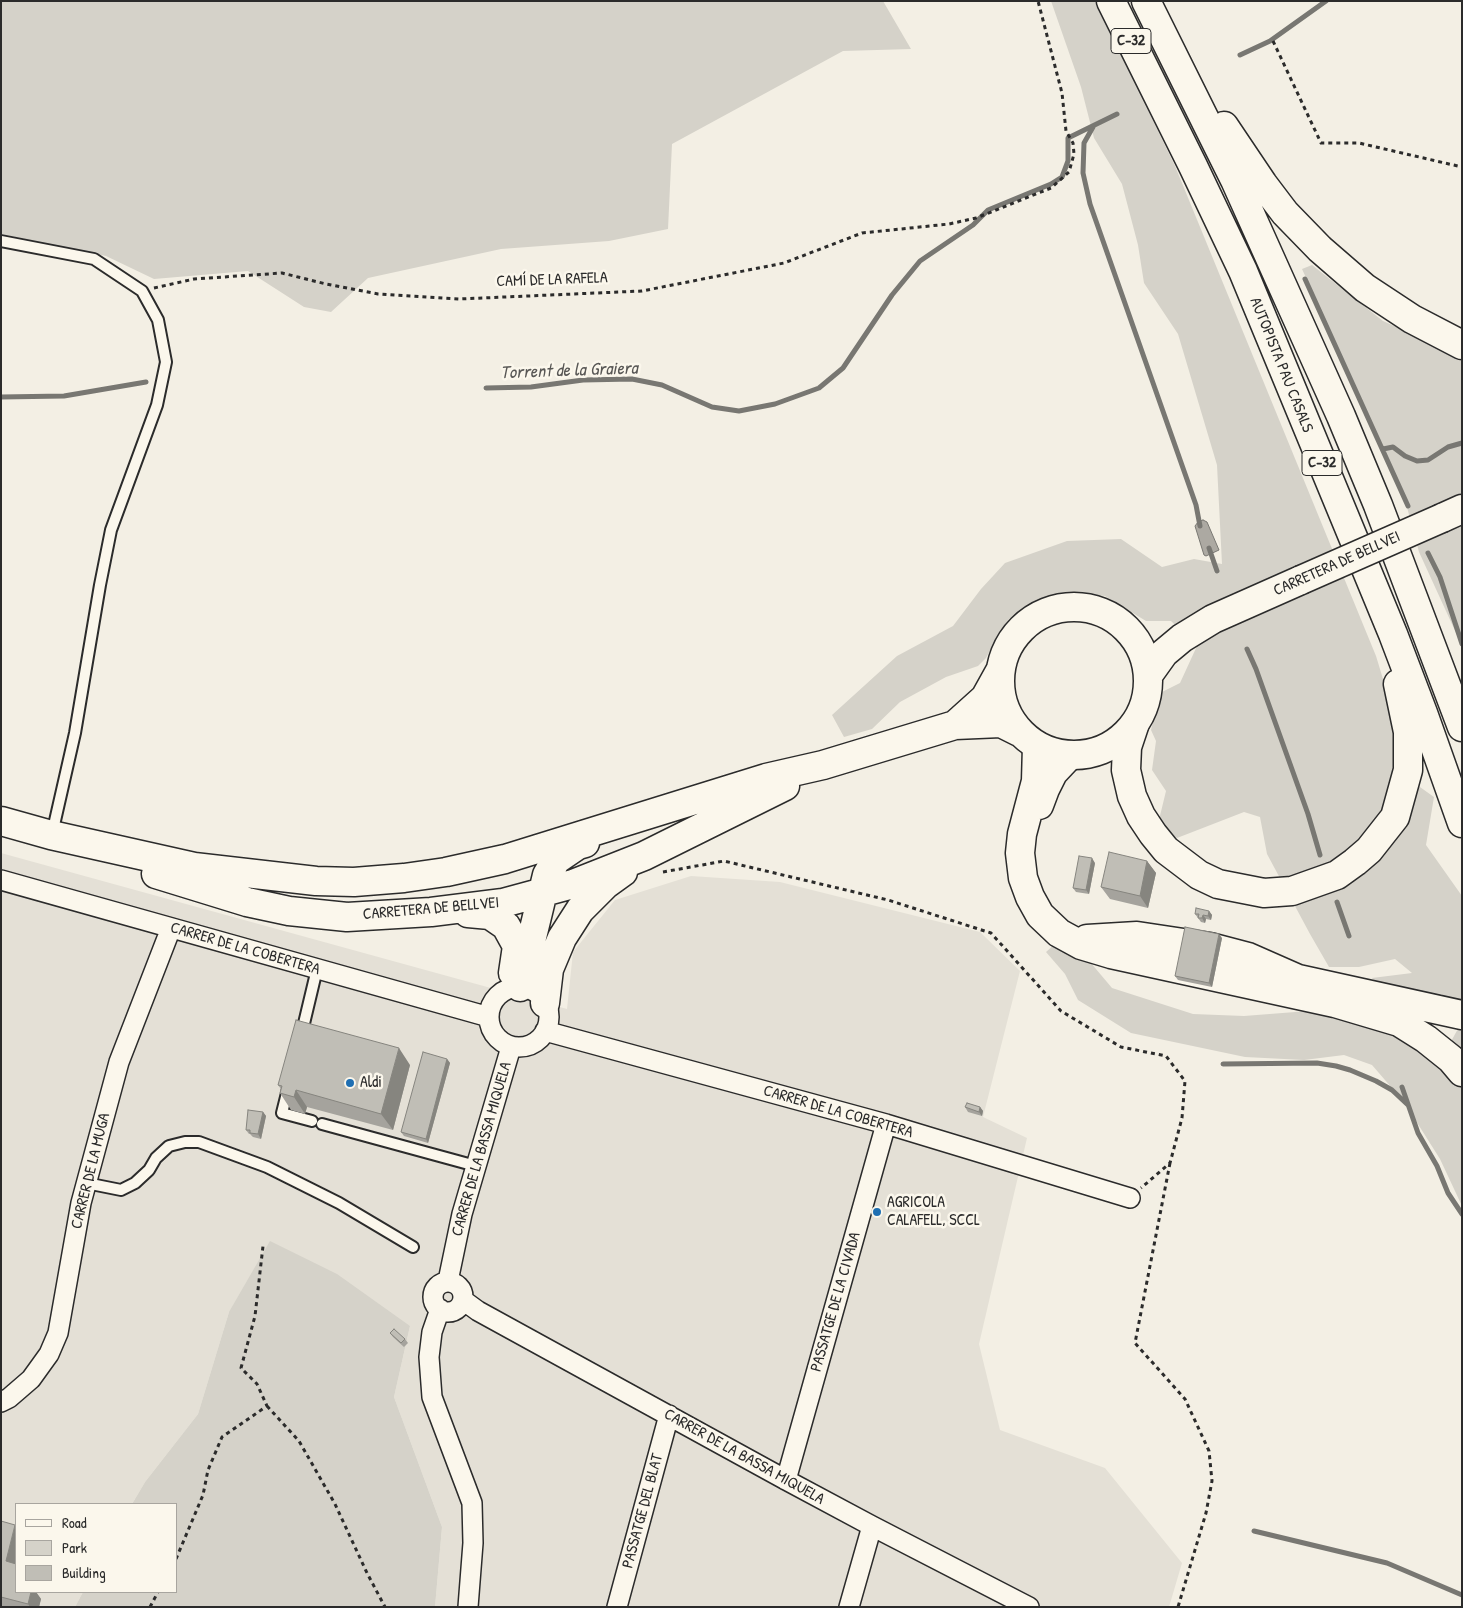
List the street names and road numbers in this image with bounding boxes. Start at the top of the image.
road number: C-32 [1111,28,1151,54]
street label: CAMÍ DE LA RAFELA [496,268,608,292]
street label: AUTOPISTA PAU CASALS [1245,295,1317,435]
road number: C-32 [1302,450,1342,476]
street label: CARRETERA DE BELLVEI [1271,527,1403,601]
street label: CARRETERA DE BELLVEI [362,893,500,925]
street label: CARRER DE LA COBERTERA [168,918,322,980]
street label: CARRER DE LA BASSA MIQUELA [448,1060,516,1238]
street label: CARRER DE LA COBERTERA [761,1081,915,1143]
street label: CARRER DE LA MUGA [67,1111,115,1231]
street label: PASSATGE DE LA CIVADA [807,1230,865,1374]
street label: CARRER DE LA BASSA MIQUELA [660,1405,828,1509]
street label: PASSATGE DEL BLAT [619,1452,667,1570]

